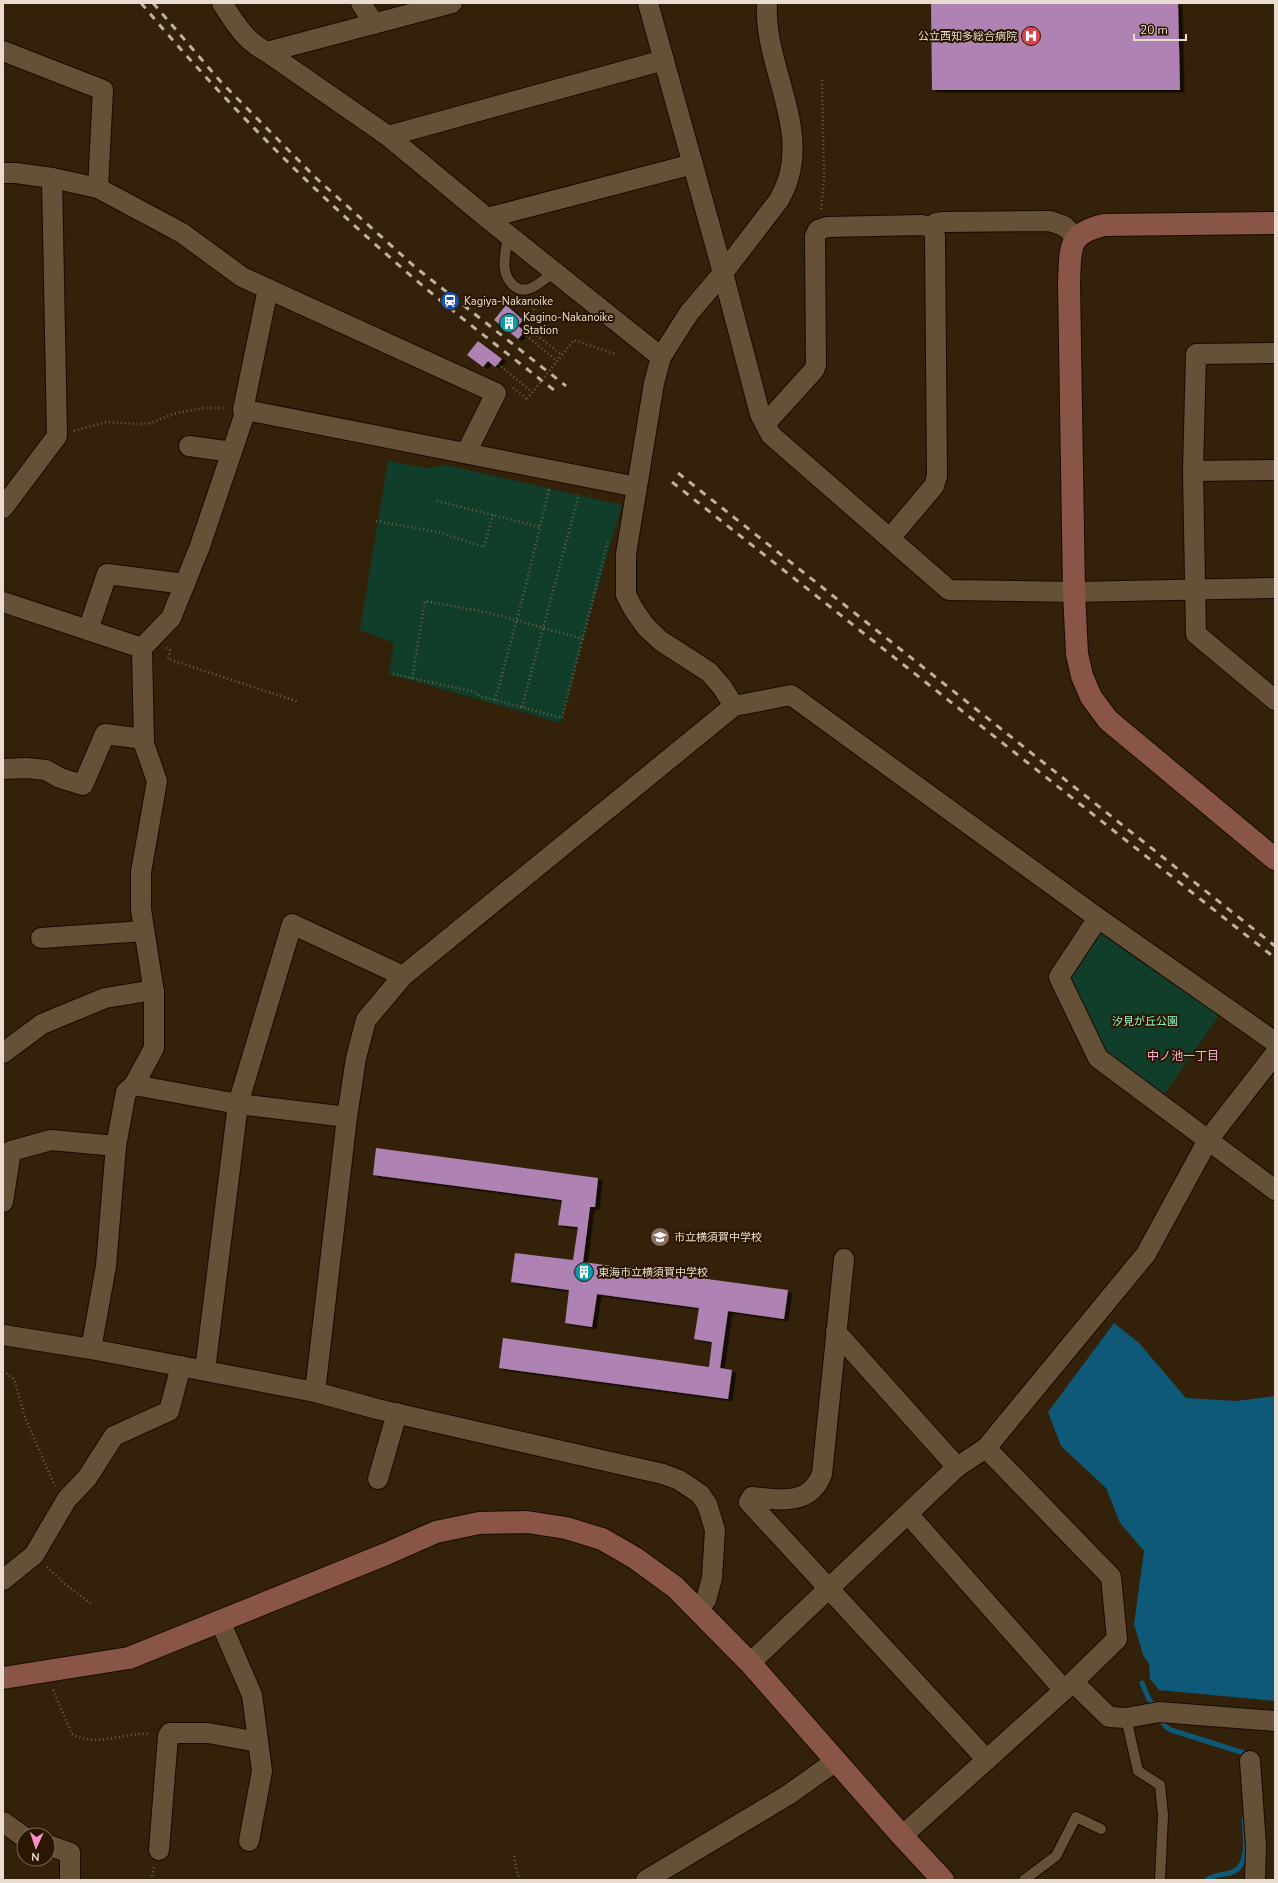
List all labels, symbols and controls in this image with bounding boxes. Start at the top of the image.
scale bar [1134,16,1186,42]
text: 20 m [1140,22,1168,38]
hospital icon: 公立西知多総合病院 [1020,25,1042,47]
place label: 公立西知多総合病院 [918,29,1017,44]
station icon: Kagiya-Nakanoike [439,290,461,312]
place label: Kagiya-Nakanoike [464,294,553,309]
place label: Kagino-Nakanoike Station [523,310,613,338]
building icon: Kagino-Nakanoike Station [498,312,520,334]
park label: 汐見が丘公園 [1112,1014,1178,1029]
district label: 中ノ池一丁目 [1147,1048,1219,1064]
school or university icon: 市立横須賀中学校 [649,1226,671,1248]
place label: 市立横須賀中学校 [674,1230,762,1245]
building icon: 東海市立横須賀中学校 [573,1261,595,1283]
place label: 東海市立横須賀中学校 [598,1265,708,1280]
north arrow [16,1827,56,1867]
text: N [31,1849,40,1864]

